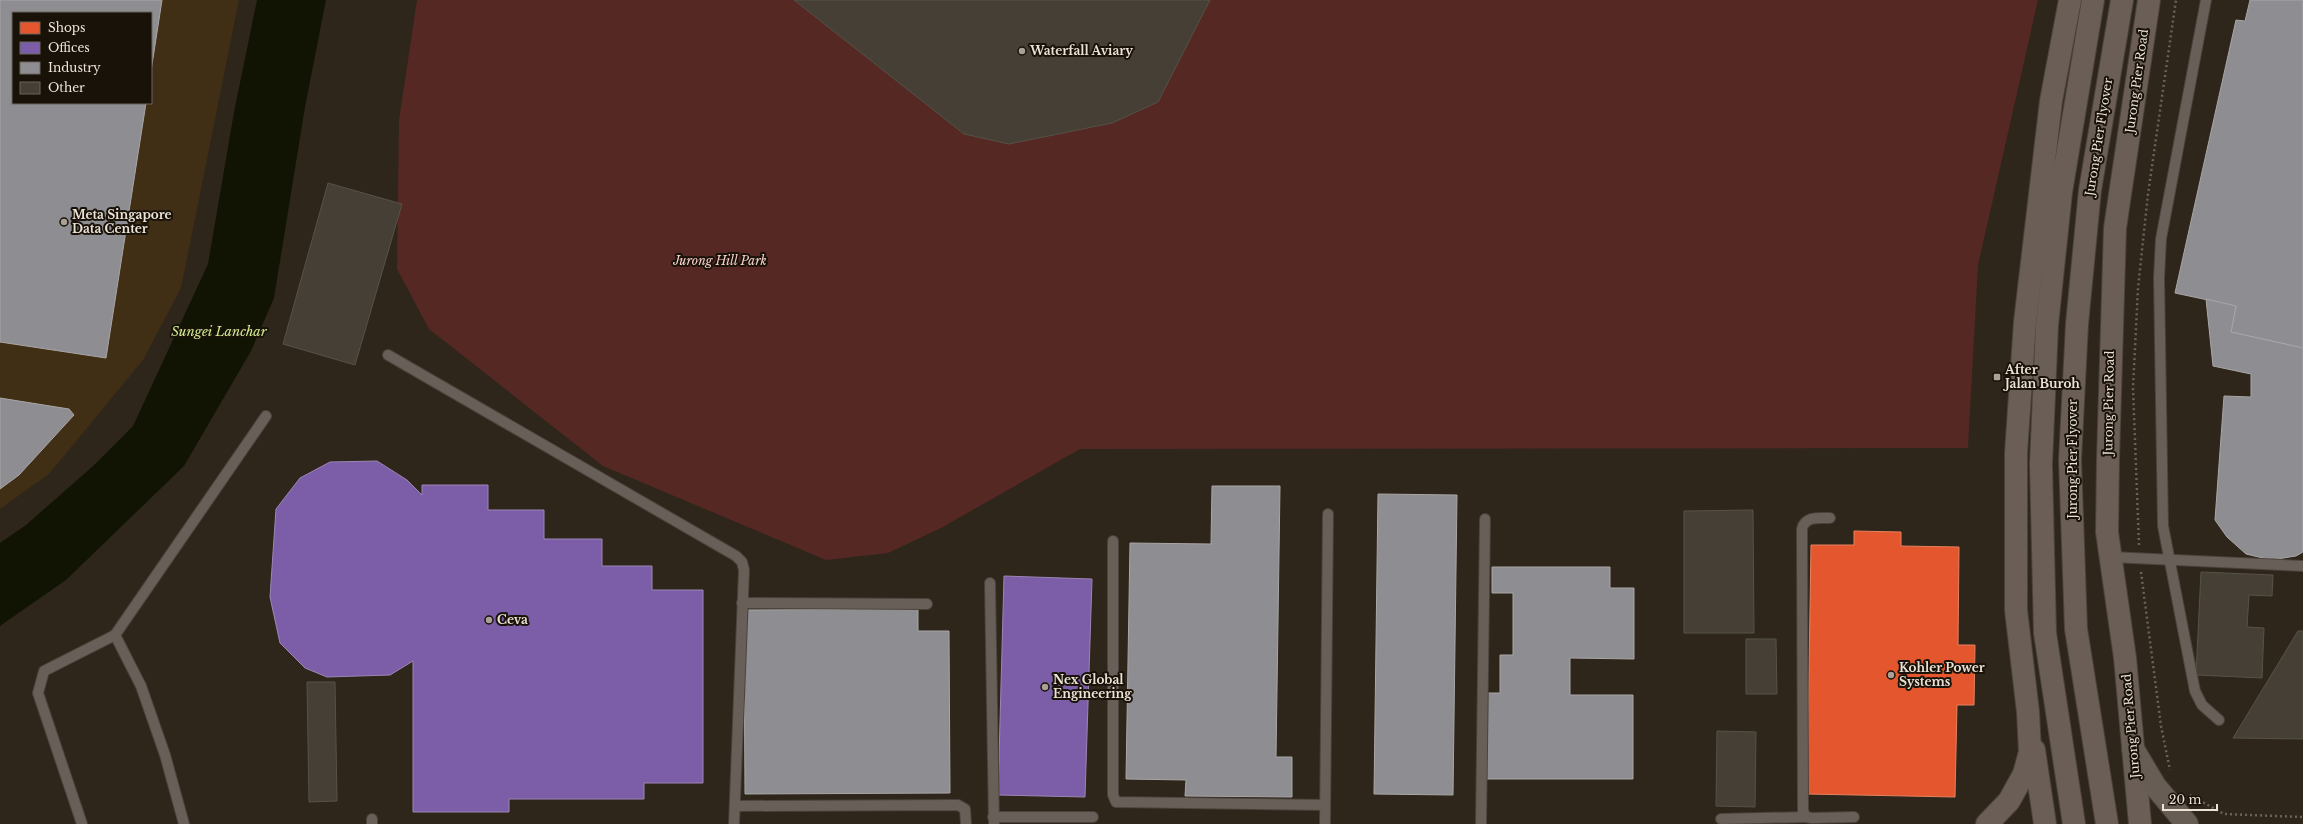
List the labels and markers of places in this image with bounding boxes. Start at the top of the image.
place label: Waterfall Aviary [1029,43,1133,58]
marker: Waterfall Aviary [1017,46,1027,56]
place label: Meta Singapore Data Center [72,207,172,236]
marker: Meta Singapore Data Center [59,217,69,227]
place label: After Jalan Buroh [2002,362,2080,391]
marker: After Jalan Buroh [1992,372,2002,382]
place label: Ceva [497,612,528,627]
marker: Ceva [484,615,494,625]
place label: Kohler Power Systems [1899,660,1985,689]
marker: Kohler Power Systems [1886,670,1896,680]
place label: Nex Global Engineering [1053,672,1132,701]
marker: Nex Global Engineering [1040,682,1050,692]

